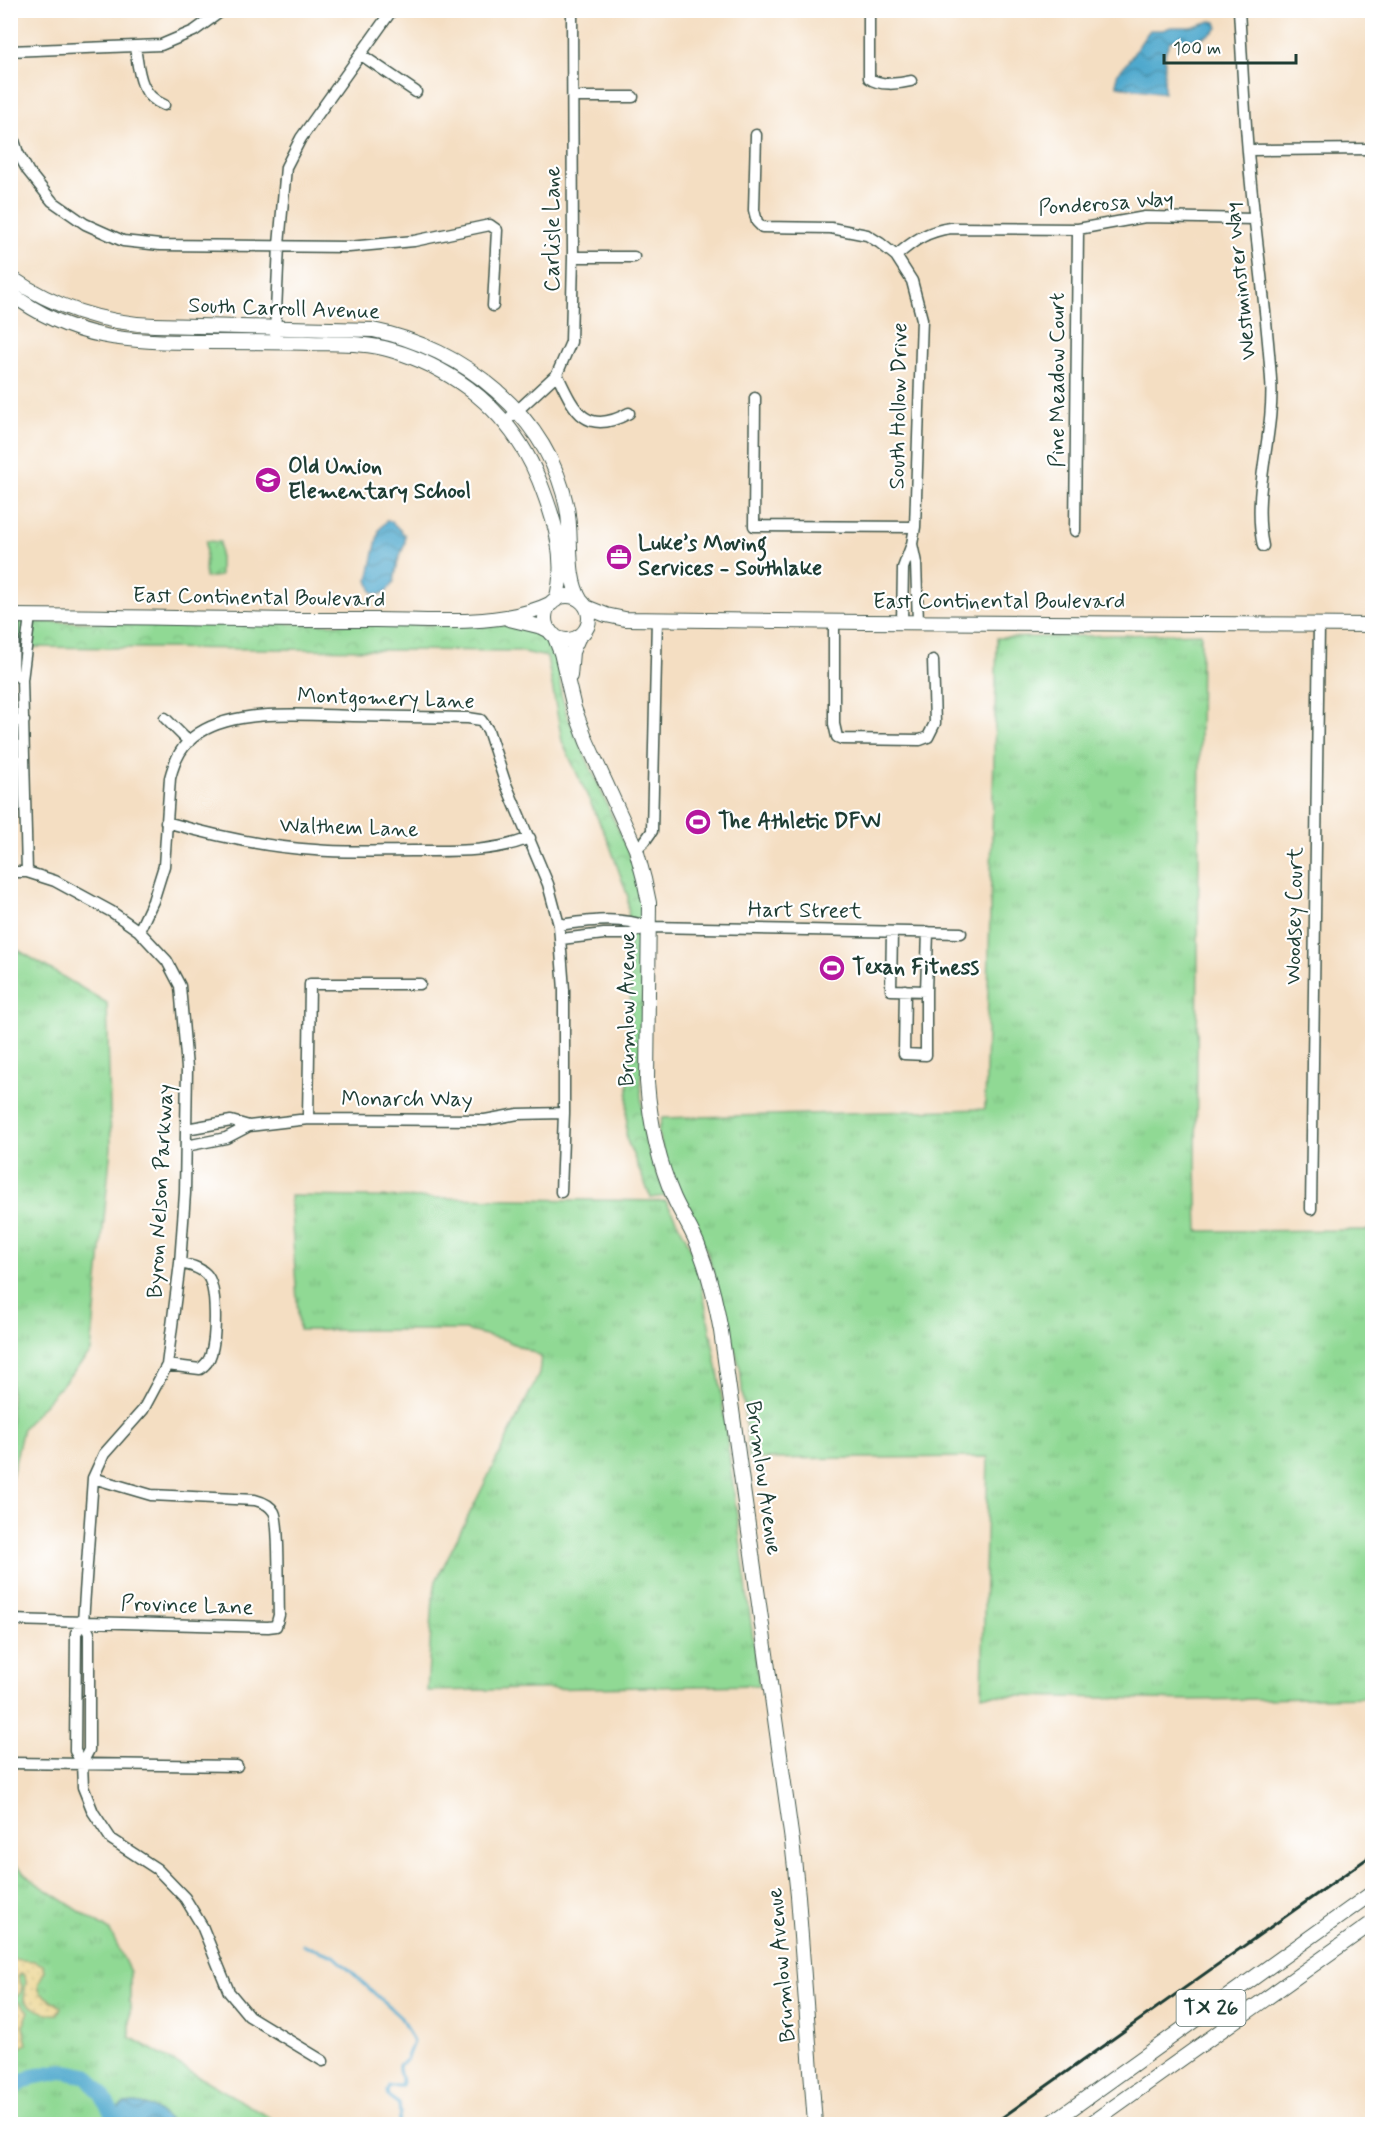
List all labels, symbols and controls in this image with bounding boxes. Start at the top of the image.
scale bar [1164,27,1296,65]
text: 100 m [1173,37,1221,61]
street label: Carlisle Lane [539,166,567,292]
street label: Ponderosa Way [1037,185,1175,223]
street label: Westminster Way [1219,201,1263,361]
street label: South Carroll Avenue [188,292,380,326]
street label: Pine Meadow Court [1044,292,1072,468]
street label: South Hollow Drive [884,322,914,490]
place label: Old Union Elementary School [288,453,471,506]
school or university icon: Old Union Elementary School [253,465,283,495]
place label: Luke’s Moving Services - Southlake [638,530,822,583]
office icon: Luke’s Moving Services - Southlake [604,542,634,572]
street label: East Continental Boulevard [132,582,386,614]
street label: East Continental Boulevard [873,588,1125,616]
street label: Montgomery Lane [297,682,475,717]
sports icon: The Athletic DFW [683,807,713,837]
place label: The Athletic DFW [718,808,881,836]
street label: Walthem Lane [279,812,419,844]
street label: Woodsey Court [1280,847,1310,985]
street label: Hart Street [748,896,862,926]
street label: Brumlow Avenue [614,931,642,1087]
sports icon: Texan Fitness [817,953,847,983]
place label: Texan Fitness [852,954,980,982]
street label: Byron Nelson Parkway [141,1083,181,1299]
street label: Monarch Way [341,1086,473,1114]
street label: Brumlow Avenue [738,1399,788,1557]
street label: Province Lane [120,1590,254,1622]
street label: Brumlow Avenue [761,1886,803,2044]
road number: TX 26 [1176,1990,1246,2026]

